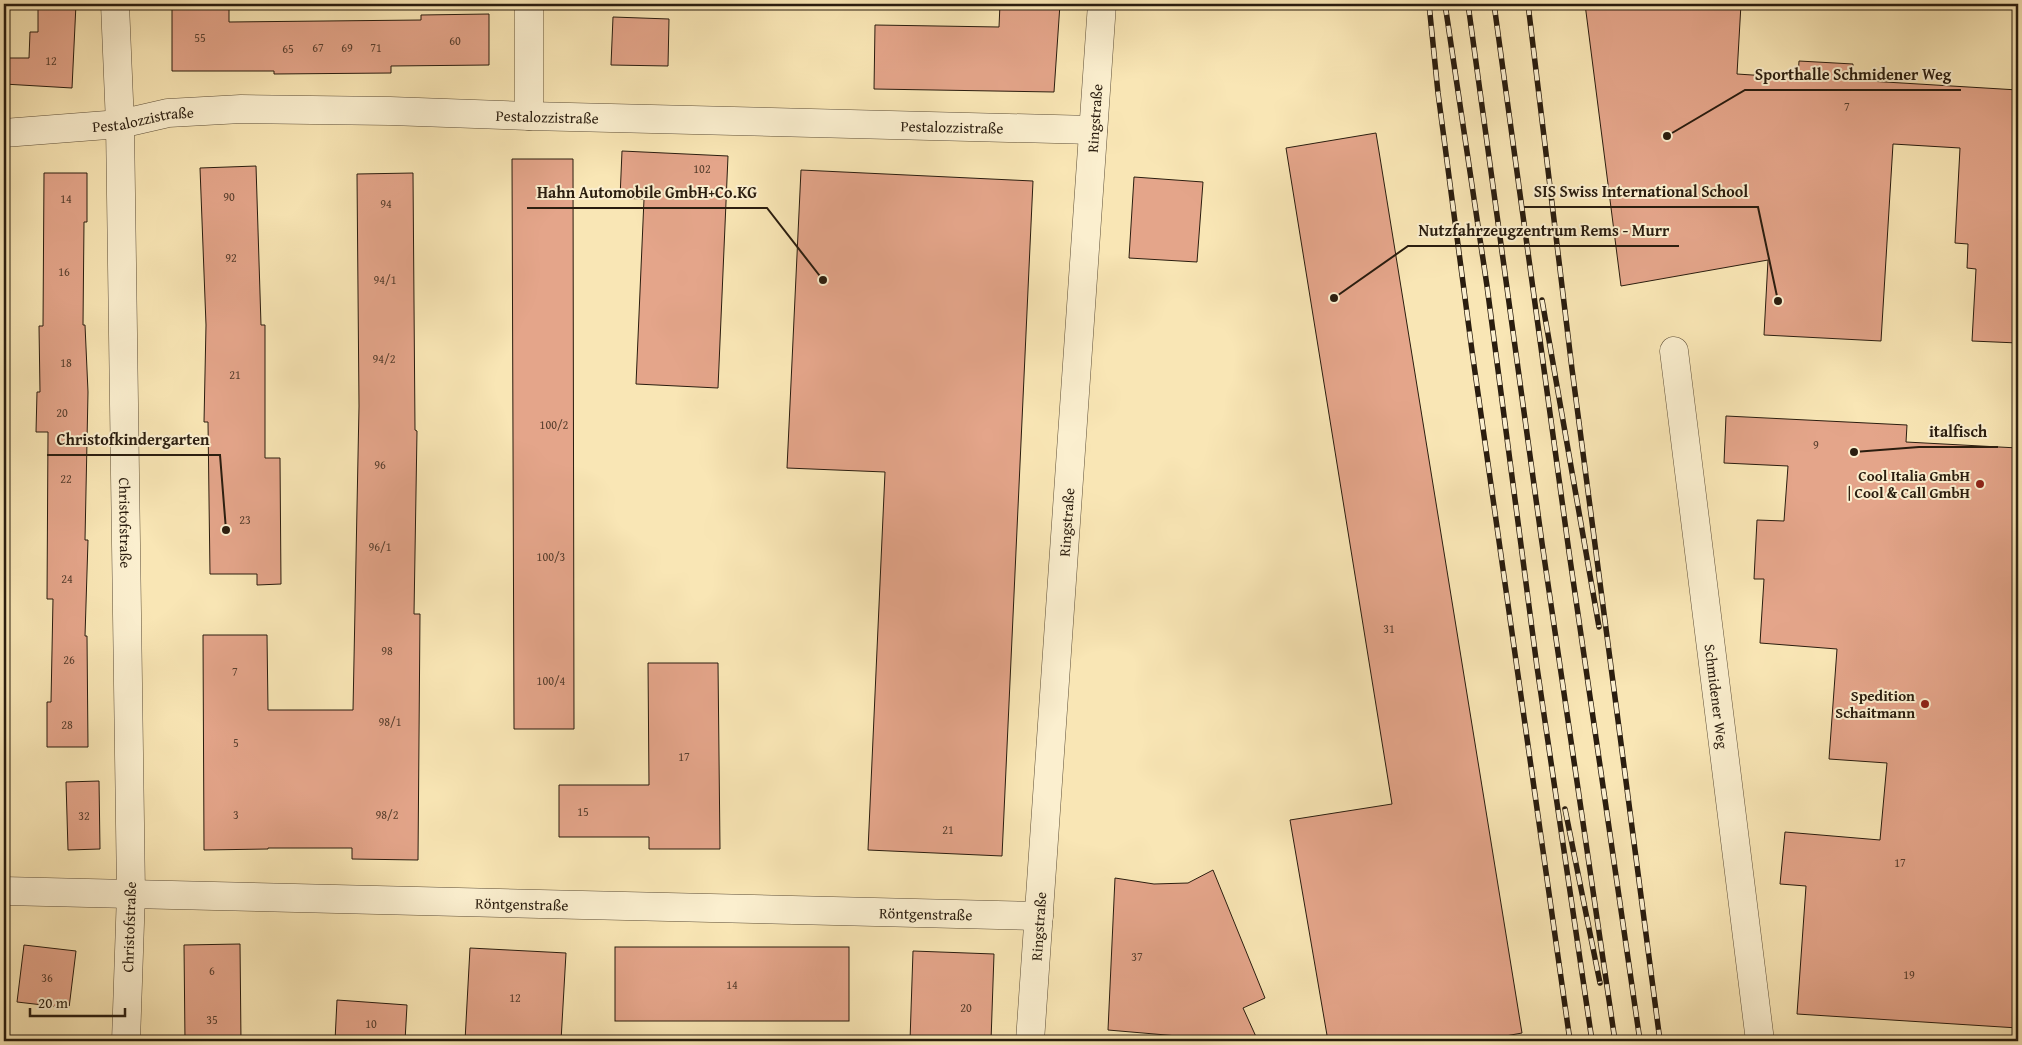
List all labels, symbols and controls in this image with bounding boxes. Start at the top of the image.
house number: 55 [194,29,206,46]
house number: 60 [449,32,461,49]
house number: 67 [312,39,324,56]
house number: 69 [341,39,353,56]
house number: 71 [370,39,382,56]
house number: 65 [282,40,294,57]
house number: 12 [45,52,57,69]
callout: Sporthalle Schmidener Weg [1745,59,1961,90]
text: Sporthalle Schmidener Weg [1755,62,1952,86]
street label: Ringstraße [1081,83,1107,153]
house number: 7 [1844,98,1850,115]
street label: Pestalozzistraße [91,101,194,137]
street label: Pestalozzistraße [495,104,599,128]
street label: Pestalozzistraße [900,115,1004,138]
house number: 102 [693,160,711,177]
callout: SIS Swiss International School [1524,176,1758,207]
callout: Hahn Automobile GmbH+Co.KG [527,177,767,208]
text: SIS Swiss International School [1534,179,1748,203]
text: Hahn Automobile GmbH+Co.KG [537,180,757,204]
house number: 90 [223,188,235,205]
house number: 14 [60,190,72,207]
house number: 94 [380,195,392,212]
callout: Nutzfahrzeugzentrum Rems - Murr [1408,215,1679,246]
text: Nutzfahrzeugzentrum Rems - Murr [1419,218,1670,242]
house number: 92 [225,249,237,266]
house number: 16 [58,263,70,280]
house number: 94/1 [374,271,397,288]
house number: 94/2 [373,350,396,367]
house number: 18 [60,354,72,371]
house number: 21 [229,366,241,383]
house number: 20 [56,404,68,421]
house number: 100/2 [540,416,569,433]
callout: italfisch [1919,416,1998,447]
text: italfisch [1929,419,1988,443]
callout: Christofkindergarten [47,424,220,455]
text: Christofkindergarten [56,427,210,451]
house number: 9 [1813,436,1819,453]
house number: 96 [374,456,386,473]
place label: Cool Italia GmbH | Cool & Call GmbH [1847,465,1970,503]
house number: 22 [60,470,72,487]
street label: Christofstraße [115,477,137,568]
marker: Cool Italia GmbH | Cool & Call GmbH [1974,478,1986,490]
street label: Ringstraße [1053,487,1079,557]
house number: 23 [239,511,251,528]
house number: 96/1 [369,538,392,555]
house number: 100/3 [537,548,566,565]
house number: 24 [61,570,73,587]
house number: 31 [1383,620,1395,637]
house number: 98 [381,642,393,659]
street label: Schmidener Weg [1700,643,1734,750]
house number: 26 [63,651,75,668]
house number: 7 [232,663,238,680]
house number: 100/4 [537,672,566,689]
place label: Spedition Schaitmann [1835,685,1915,723]
marker: Spedition Schaitmann [1919,698,1931,710]
house number: 98/1 [379,713,402,730]
house number: 28 [61,716,73,733]
house number: 5 [233,734,239,751]
house number: 17 [678,748,690,765]
house number: 15 [577,803,589,820]
house number: 3 [233,806,239,823]
house number: 98/2 [376,806,399,823]
house number: 32 [78,807,90,824]
house number: 21 [942,821,954,838]
house number: 17 [1894,854,1906,871]
street label: Christofstraße [117,881,141,973]
street label: Ringstraße [1025,891,1051,961]
street label: Röntgenstraße [475,892,569,915]
street label: Röntgenstraße [879,902,973,925]
house number: 37 [1131,948,1143,965]
house number: 6 [209,962,215,979]
house number: 19 [1903,966,1915,983]
house number: 36 [41,969,53,986]
house number: 14 [726,976,738,993]
scale bar [30,985,125,1017]
house number: 12 [509,989,521,1006]
text: 20 m [38,992,69,1013]
house number: 20 [960,999,972,1016]
house number: 35 [206,1011,218,1028]
house number: 10 [365,1015,377,1032]

